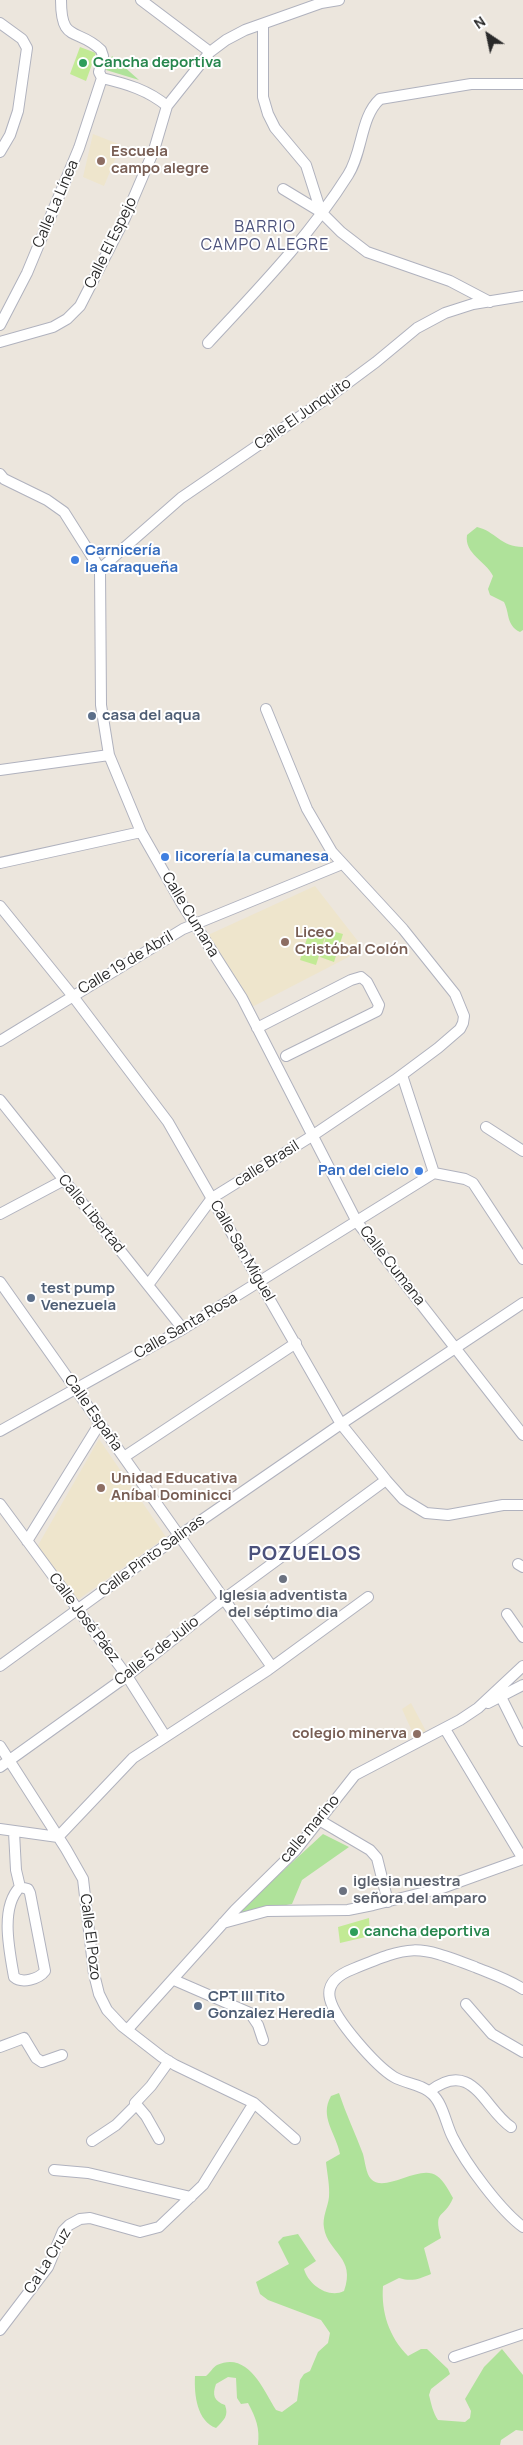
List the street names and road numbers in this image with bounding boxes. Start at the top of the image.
street label: Calle La Línea [29,157,83,251]
street label: Calle El Espejo [81,194,141,292]
street label: Calle El Junquito [251,374,355,454]
street label: Calle Cumana [158,869,222,961]
street label: Calle 19 de Abril [75,928,177,998]
street label: calle Brasil [231,1137,303,1191]
street label: Calle Libertad [54,1171,128,1257]
street label: Calle San Miguel [206,1197,278,1305]
street label: Calle Cumana [355,1223,429,1309]
street label: Calle Santa Rosa [131,1289,241,1363]
street label: Calle España [60,1372,126,1454]
street label: Calle Pinto Salinas [96,1512,208,1600]
street label: Calle José Páez [45,1570,123,1666]
street label: Calle 5 de Julio [111,1613,203,1689]
street label: calle marino [276,1791,344,1867]
street label: Calle El Pozo [76,1893,104,1981]
street label: Ca La Cruz [21,2225,75,2297]

